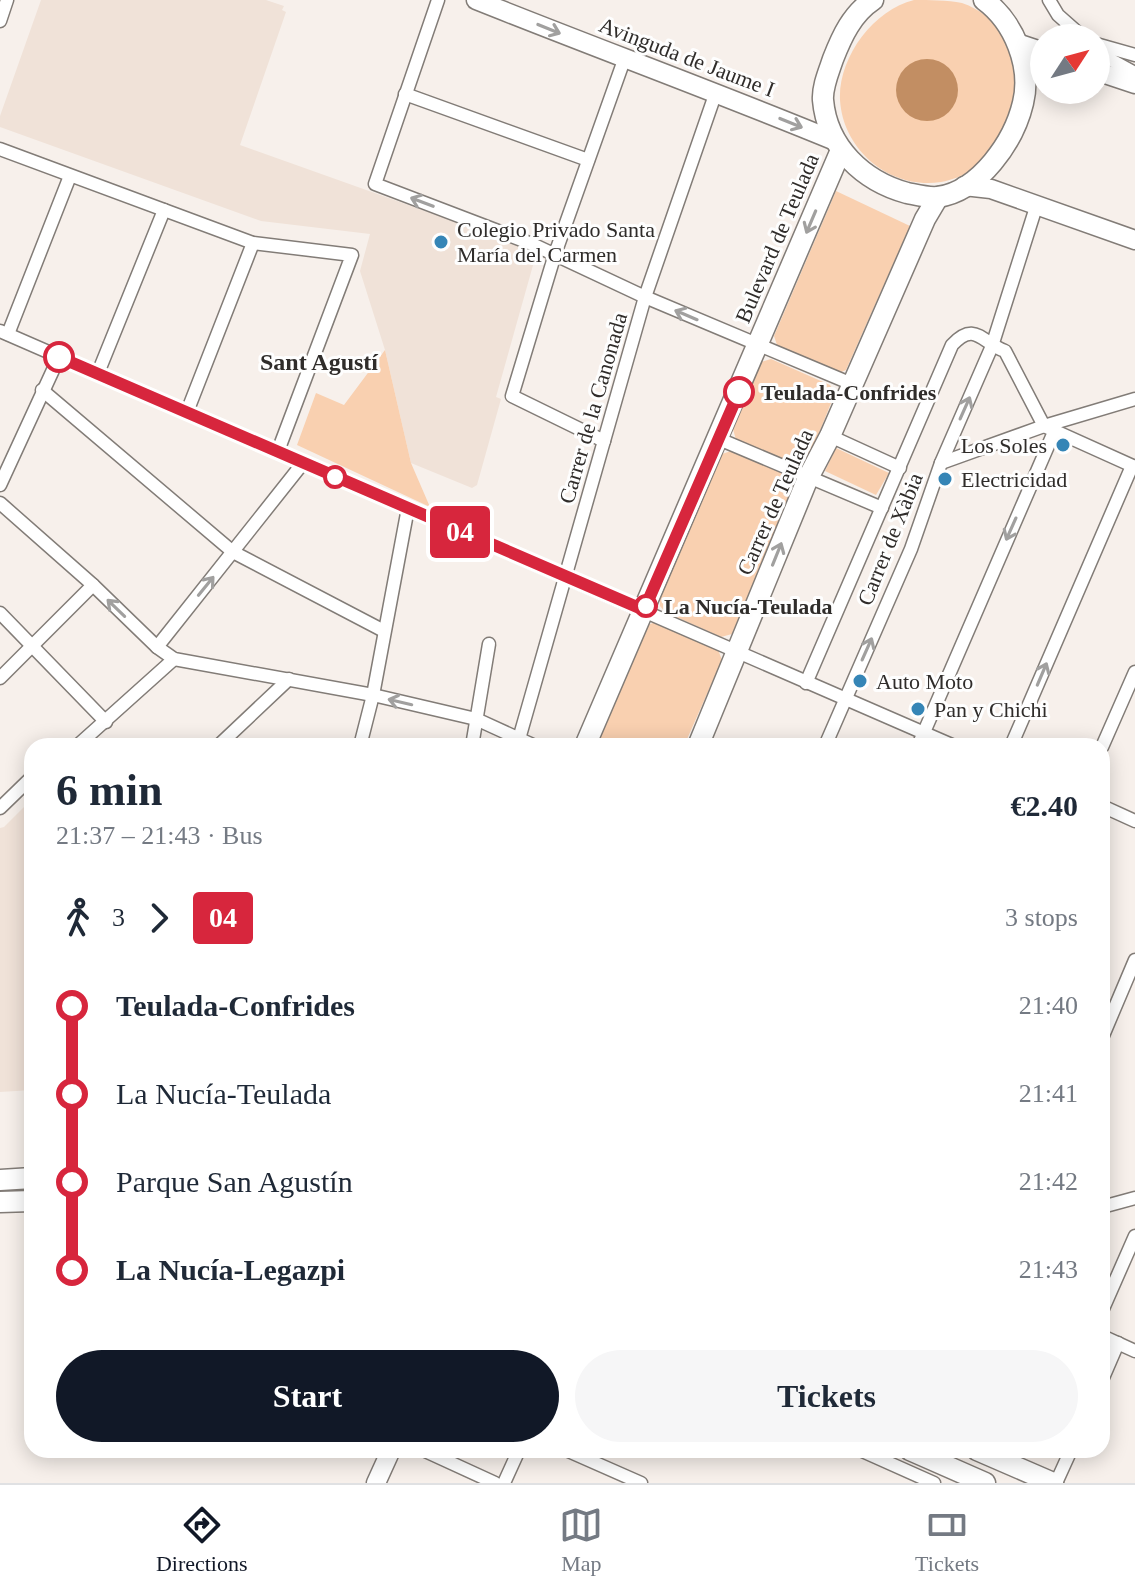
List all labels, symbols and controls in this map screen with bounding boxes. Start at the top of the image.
street label: Avinguda de Jaume I [596,12,778,102]
one-way arrow [536,23,561,37]
north arrow [1030,24,1110,104]
map controls [1030,24,1110,104]
one-way arrow [778,116,803,131]
street label: Bulevard de Teulada [730,149,824,326]
one-way arrow [410,194,435,208]
one-way arrow [803,209,818,234]
place label: Colegio Privado Santa María del Carmen [457,217,655,267]
marker: Colegio Privado Santa María del Carmen [432,233,450,251]
one-way arrow [675,306,699,321]
street label: Carrer de la Canonada [554,310,632,506]
unlabelled marker [44,342,74,372]
district label: Sant Agustí [260,349,378,375]
marker: Teulada-Confrides [724,377,754,407]
place label: Teulada-Confrides [761,380,937,405]
one-way arrow [959,396,974,421]
street label: Carrer de Teulada [732,425,818,579]
place label: Los Soles [961,433,1047,458]
marker: Los Soles [1054,436,1072,454]
unlabelled marker [324,466,346,488]
place label: Electricidad [961,467,1067,492]
street label: Carrer de Xàbia [852,469,928,609]
marker: Electricidad [936,470,954,488]
line badge: 04 [424,506,496,558]
text: 04 [446,516,474,547]
one-way arrow [1003,517,1018,541]
one-way arrow [771,542,786,567]
one-way arrow [197,576,215,597]
place label: La Nucía-Teulada [664,594,833,619]
marker: La Nucía-Teulada [635,595,657,617]
one-way arrow [106,598,126,617]
one-way arrow [860,637,875,661]
one-way arrow [1036,663,1051,687]
place label: Auto Moto [876,669,973,694]
marker: Auto Moto [851,672,869,690]
one-way arrow [388,694,414,709]
place label: Pan y Chichi [934,697,1048,722]
marker: Pan y Chichi [909,700,927,718]
text: 6 min [56,766,162,815]
text: €2.40 [1011,789,1078,822]
text: 21:37 – 21:43 · Bus [56,821,263,850]
icon: walk [56,896,100,940]
icon: forward [137,896,181,940]
text: 04 [209,902,237,933]
text: 3 [112,903,125,932]
text: 3 stops [1005,903,1078,932]
text: Teulada-Confrides [116,989,355,1022]
text: 21:40 [1019,991,1078,1020]
text: La Nucía-Teulada [116,1077,331,1110]
text: 21:41 [1019,1079,1078,1108]
text: Parque San Agustín [116,1165,353,1198]
text: 21:42 [1019,1167,1078,1196]
text: La Nucía-Legazpi [116,1253,345,1286]
text: 21:43 [1019,1255,1078,1284]
button: Start [56,1350,559,1442]
button: Tickets [575,1350,1078,1442]
tab: Directions [156,1503,248,1577]
tab: Map [559,1503,603,1577]
tab: Tickets [915,1503,979,1577]

